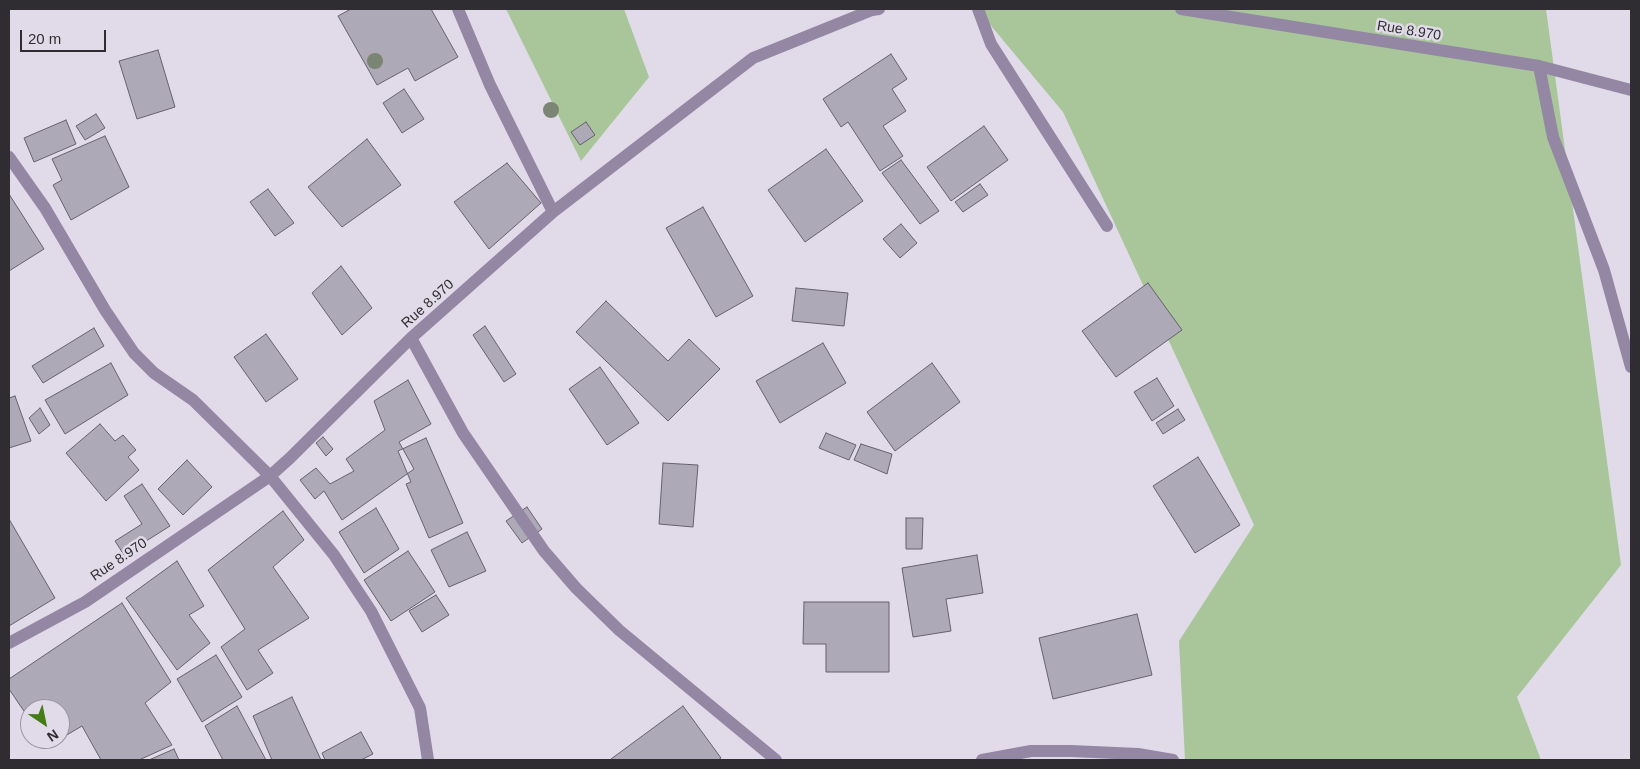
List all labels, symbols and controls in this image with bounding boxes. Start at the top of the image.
street label: Rue 8.970 [1376,18,1442,44]
scale bar [22,20,109,52]
text: 20 m [28,30,61,47]
street label: Rue 8.970 [398,276,458,332]
street label: Rue 8.970 [88,535,150,585]
north arrow [20,699,70,749]
text: N [44,726,61,745]

